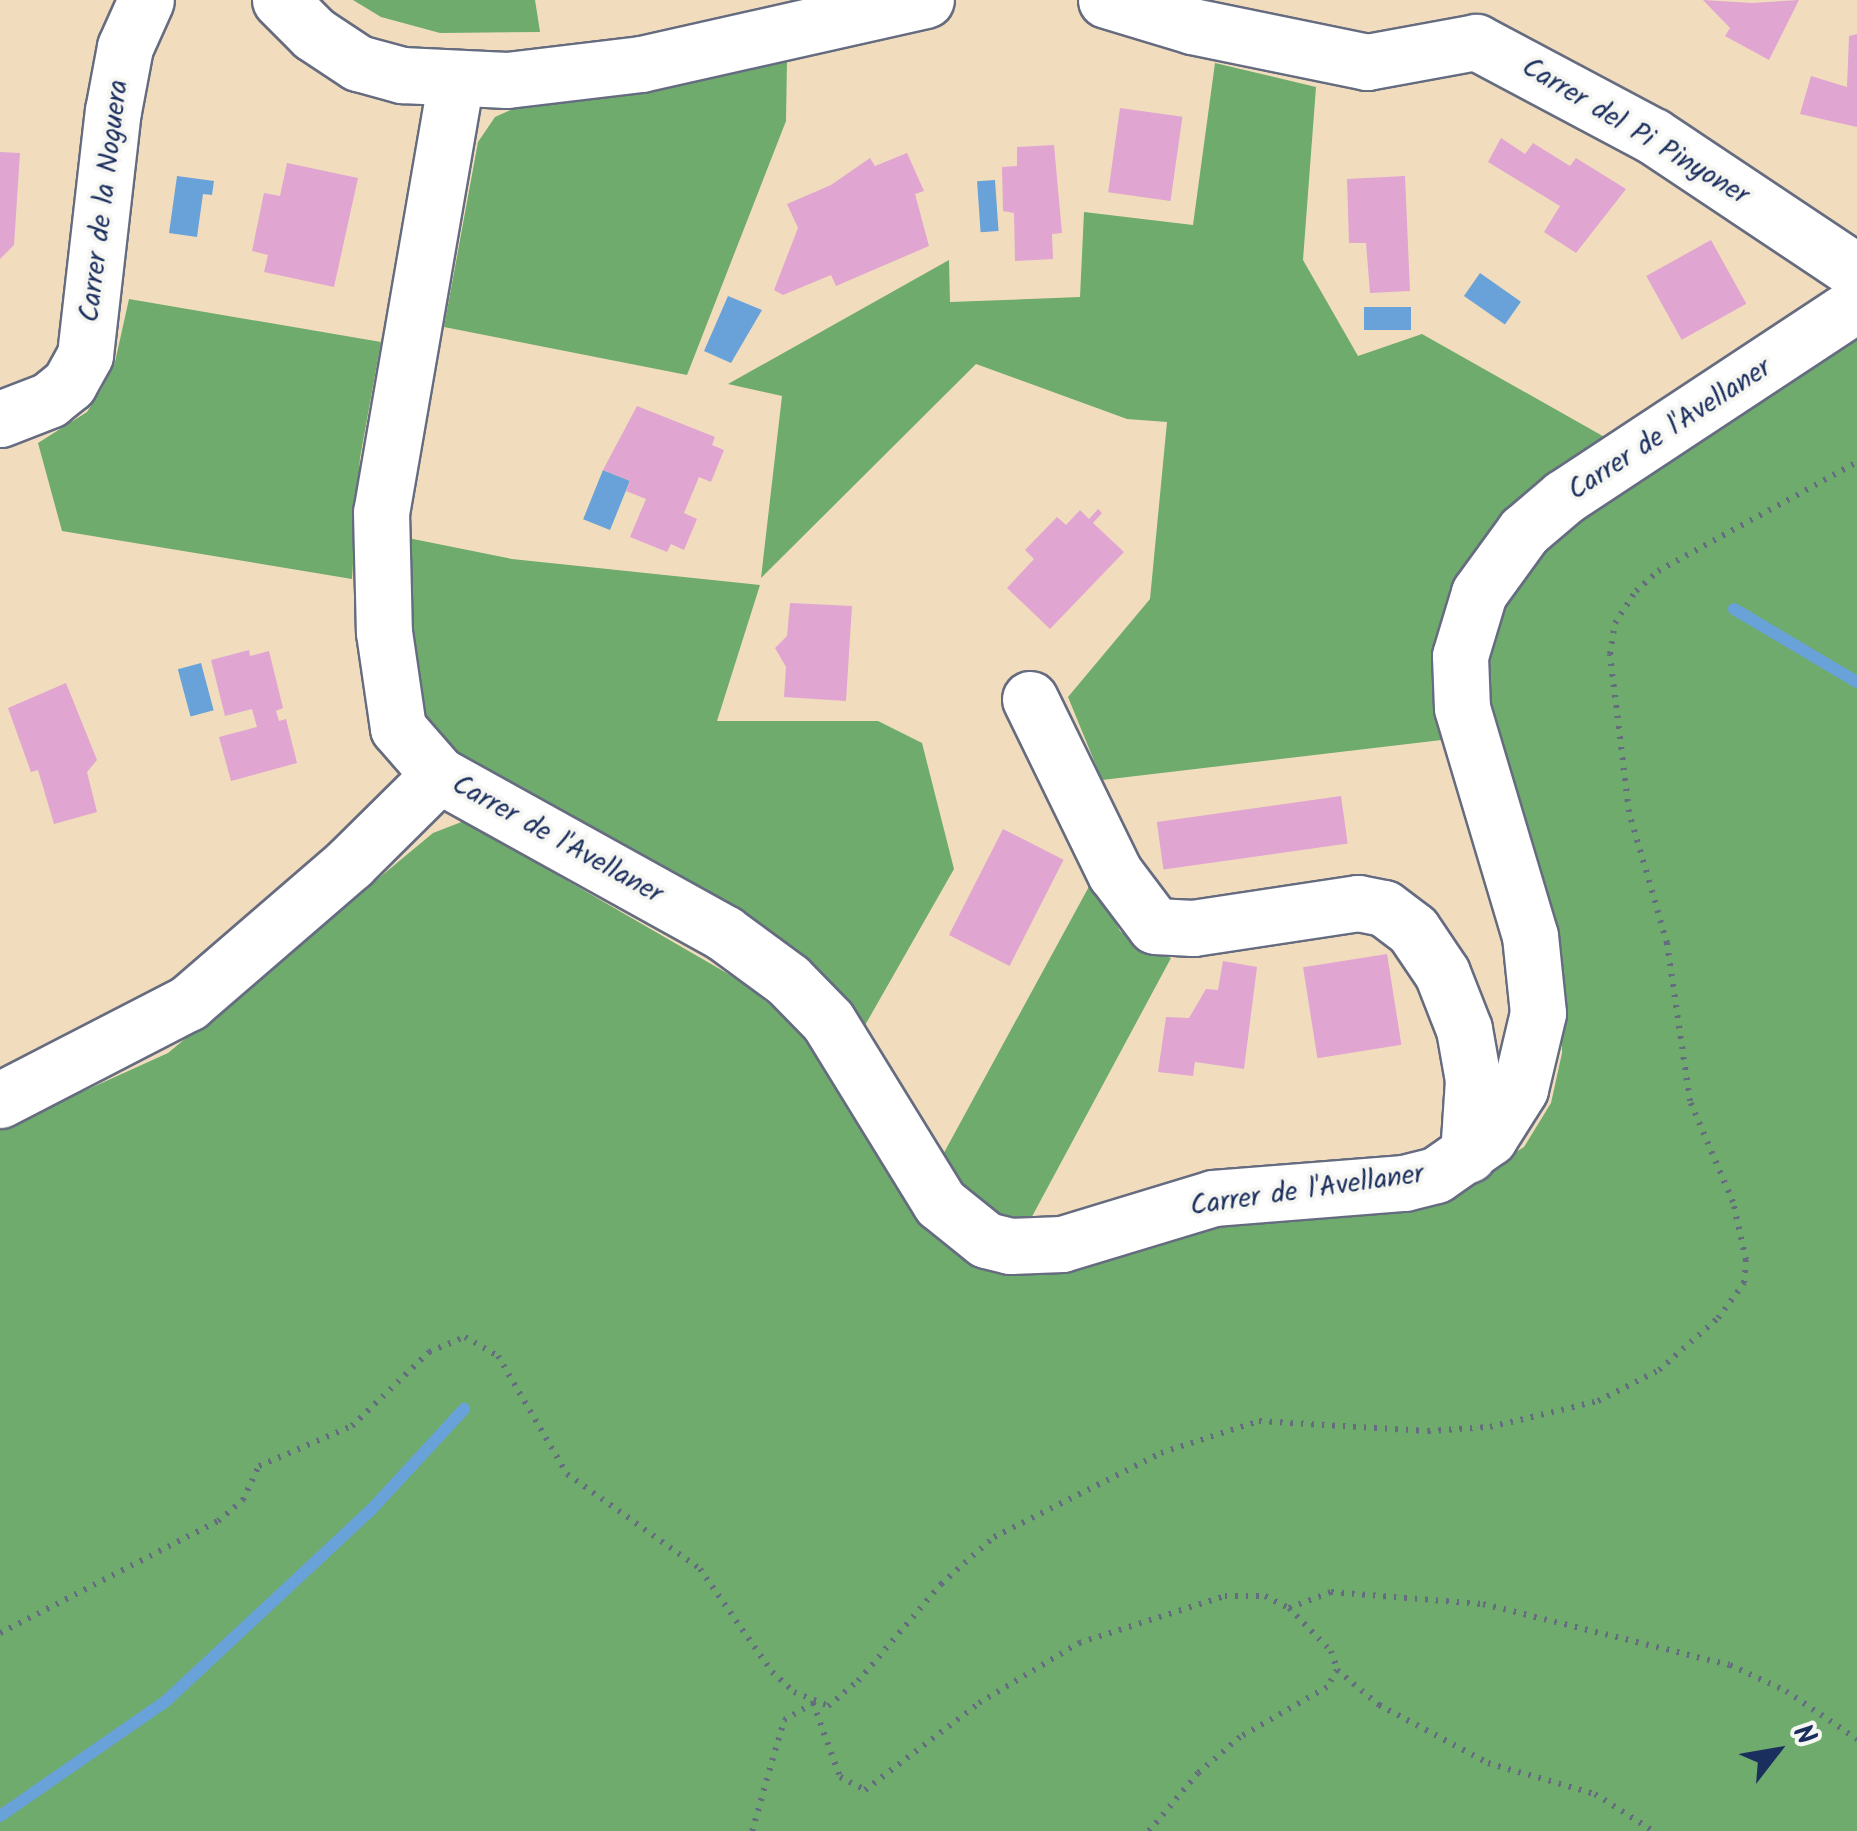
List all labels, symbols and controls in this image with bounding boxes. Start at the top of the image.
street label: Carrer del Pi Pinyoner [1515,51,1755,213]
street label: Carrer de la Noguera [73,78,137,324]
street label: Carrer de l'Avellaner [1562,352,1778,508]
street label: Carrer de l'Avellaner [446,768,668,912]
street label: Carrer de l'Avellaner [1188,1158,1426,1224]
north arrow [1727,1701,1827,1801]
text: N [1779,1716,1827,1754]

